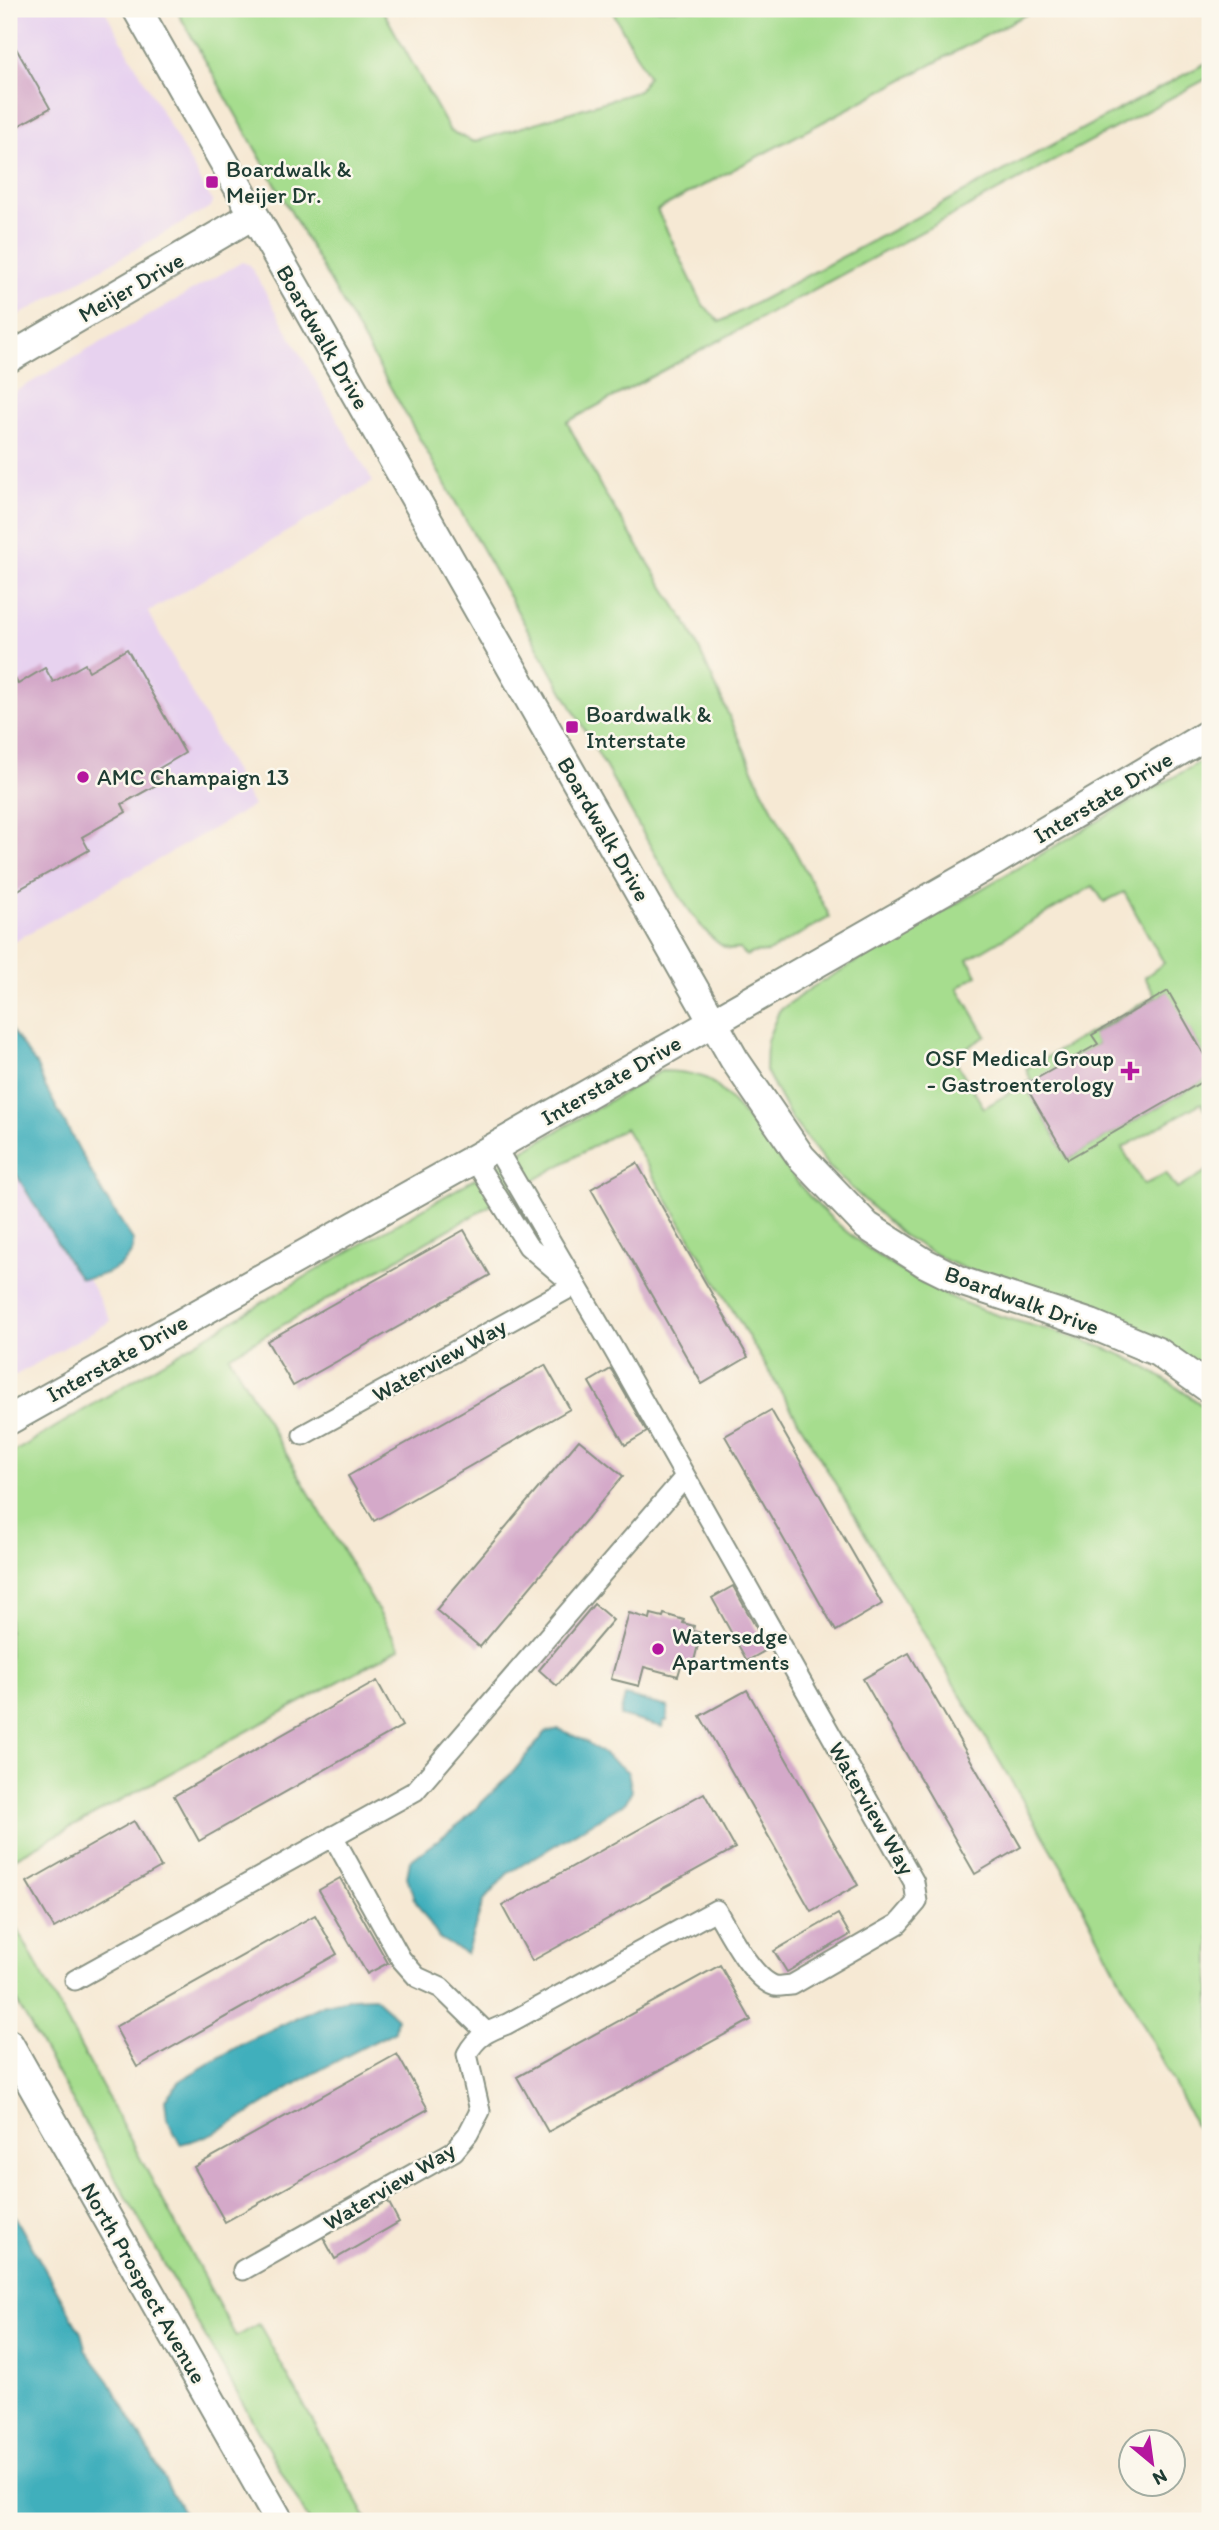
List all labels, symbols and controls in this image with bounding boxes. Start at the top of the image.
place label: Boardwalk & Meijer Dr. [226,155,351,209]
marker: Boardwalk & Meijer Dr. [204,174,220,190]
street label: Meijer Drive [73,246,189,328]
street label: Boardwalk Drive [270,260,376,414]
place label: Boardwalk & Interstate [586,700,711,754]
marker: Boardwalk & Interstate [564,719,580,735]
street label: Interstate Drive [1028,745,1178,849]
street label: Boardwalk Drive [551,752,657,906]
place label: AMC Champaign 13 [97,763,289,791]
marker: AMC Champaign 13 [75,769,91,785]
street label: Interstate Drive [536,1029,686,1131]
place label: OSF Medical Group - Gastroenterology [925,1044,1114,1098]
marker: OSF Medical Group - Gastroenterology [1120,1061,1140,1081]
street label: Boardwalk Drive [941,1259,1103,1341]
street label: Interstate Drive [41,1308,193,1408]
street label: Waterview Way [367,1312,511,1408]
place label: Watersedge Apartments [672,1622,790,1676]
marker: Watersedge Apartments [650,1641,666,1657]
street label: Waterview Way [823,1736,921,1880]
street label: Waterview Way [318,2136,460,2236]
street label: North Prospect Avenue [75,2177,213,2389]
north arrow [1118,2428,1188,2498]
text: N [1149,2464,1171,2491]

